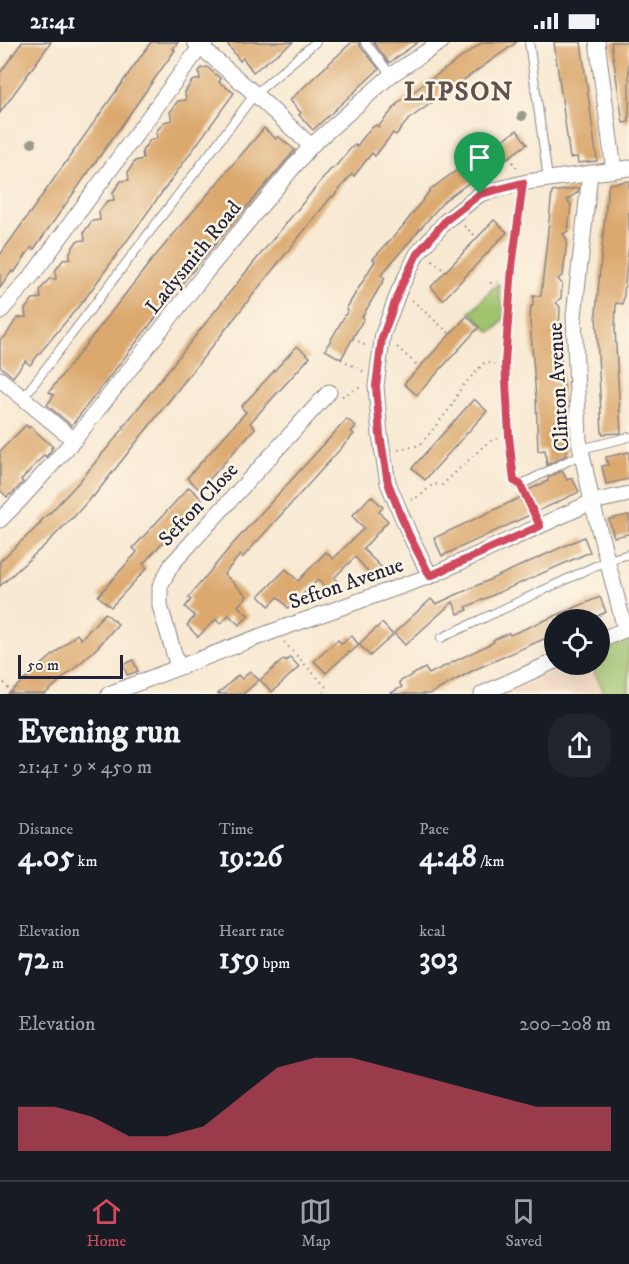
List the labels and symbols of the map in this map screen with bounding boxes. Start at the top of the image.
district label: LIPSON [404,75,514,109]
pin [454,132,505,194]
street label: Ladysmith Road [140,195,248,320]
street label: Clinton Avenue [543,321,575,452]
street label: Sefton Close [153,457,244,552]
street label: Sefton Avenue [286,552,407,616]
scale bar [18,652,123,680]

